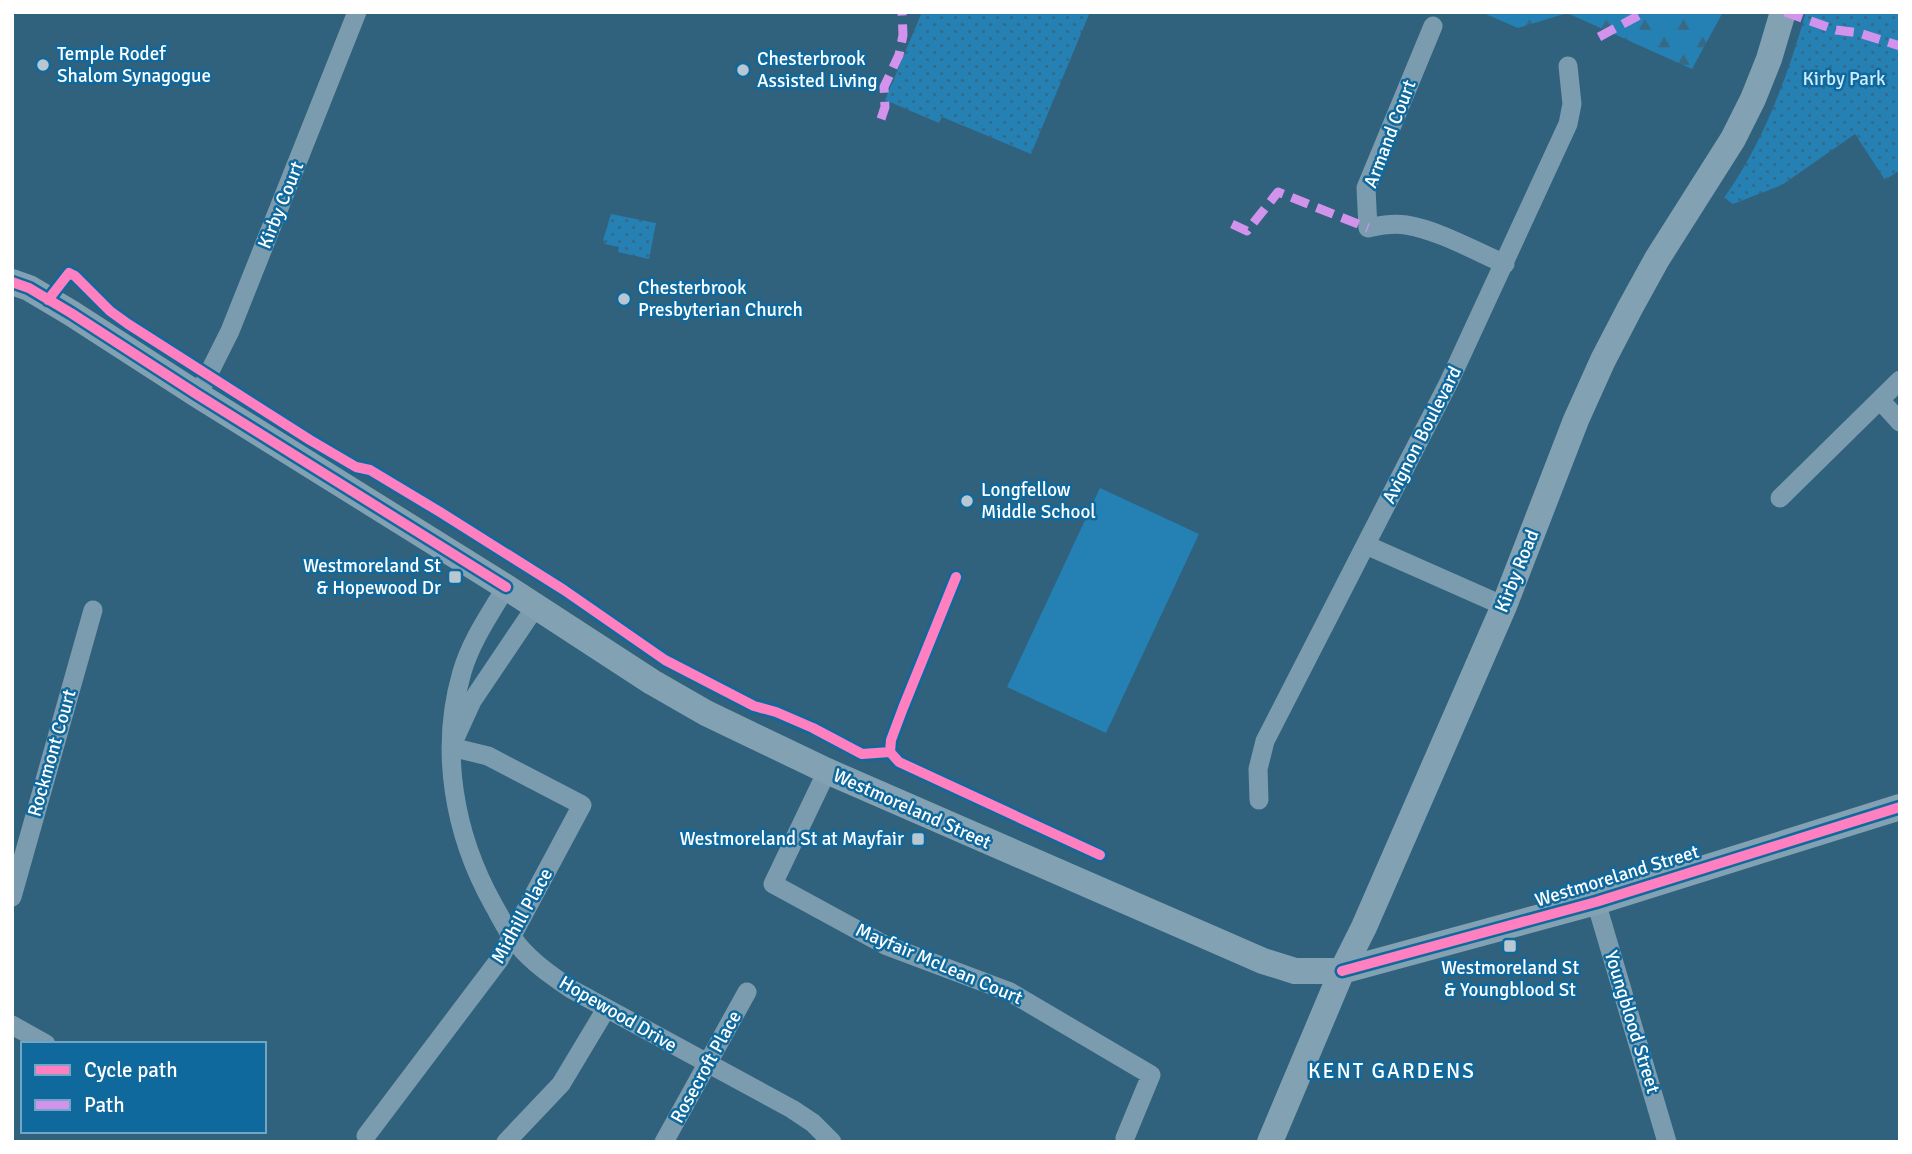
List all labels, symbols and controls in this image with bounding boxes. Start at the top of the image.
place label: Temple Rodef Shalom Synagogue [57,42,211,88]
place label: Chesterbrook Assisted Living [757,47,877,93]
marker: Temple Rodef Shalom Synagogue [35,57,51,73]
marker: Chesterbrook Assisted Living [735,62,751,78]
park label: Kirby Park [1802,67,1886,91]
street label: Armand Court [1358,76,1422,191]
street label: Kirby Court [253,157,310,252]
place label: Chesterbrook Presbyterian Church [638,276,803,322]
marker: Chesterbrook Presbyterian Church [616,291,632,307]
street label: Avignon Boulevard [1377,362,1467,508]
place label: Longfellow Middle School [981,478,1096,524]
marker: Longfellow Middle School [959,493,975,509]
street label: Kirby Road [1490,526,1544,616]
place label: Westmoreland St & Hopewood Dr [303,554,441,600]
marker: Westmoreland St & Hopewood Dr [447,569,463,585]
street label: Rockmont Court [22,686,82,819]
street label: Westmoreland Street [829,763,995,855]
place label: Westmoreland St at Mayfair [679,827,904,851]
marker: Westmoreland St at Mayfair [910,831,926,847]
street label: Westmoreland Street [1532,840,1702,912]
street label: Midhill Place [486,864,558,968]
street label: Mayfair McLean Court [852,918,1027,1010]
marker: Westmoreland St & Youngblood St [1502,938,1518,954]
street label: Youngblood Street [1599,948,1665,1097]
place label: Westmoreland St & Youngblood St [1441,956,1579,1002]
street label: Hopewood Drive [555,971,681,1057]
street label: Rosecroft Place [665,1006,747,1128]
legend [21,1042,266,1133]
text: Cycle path [84,1057,178,1083]
district label: KENT GARDENS [1308,1058,1476,1084]
text: Path [84,1092,125,1118]

